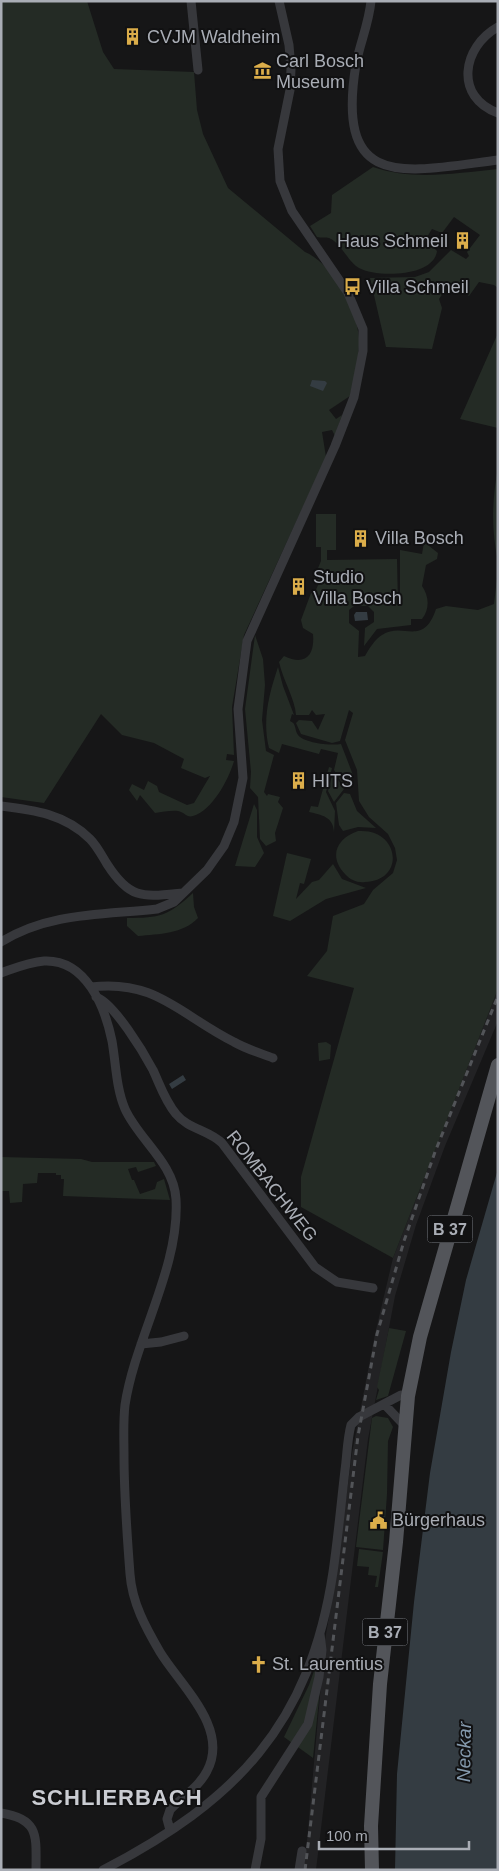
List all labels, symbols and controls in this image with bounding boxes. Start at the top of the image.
building icon: CVJM Waldheim [123,27,143,47]
place label: CVJM Waldheim [147,27,280,47]
place label: Carl Bosch Museum [276,51,364,92]
museum icon: Carl Bosch Museum [252,61,272,81]
place label: Haus Schmeil [337,231,448,251]
building icon: Haus Schmeil [452,231,472,251]
bus stop icon: Villa Schmeil [342,277,362,297]
place label: Villa Schmeil [366,277,469,297]
building icon: Villa Bosch [351,528,371,548]
place label: Villa Bosch [375,528,464,548]
place label: Studio Villa Bosch [313,567,402,608]
building icon: Studio Villa Bosch [289,577,309,597]
building icon: HITS [288,771,308,791]
place label: HITS [312,771,353,791]
street label: ROMBACHWEG [223,1127,321,1245]
road number: B 37 [428,1216,472,1242]
public building icon: Bürgerhaus [368,1510,388,1530]
place label: Bürgerhaus [392,1510,485,1530]
road number: B 37 [362,1618,408,1645]
church icon: St. Laurentius [248,1654,268,1674]
place label: St. Laurentius [272,1654,383,1674]
water label: Neckar [453,1721,475,1782]
district label: SCHLIERBACH [31,1785,203,1810]
scale bar [319,1818,469,1850]
text: 100 m [326,1827,368,1844]

